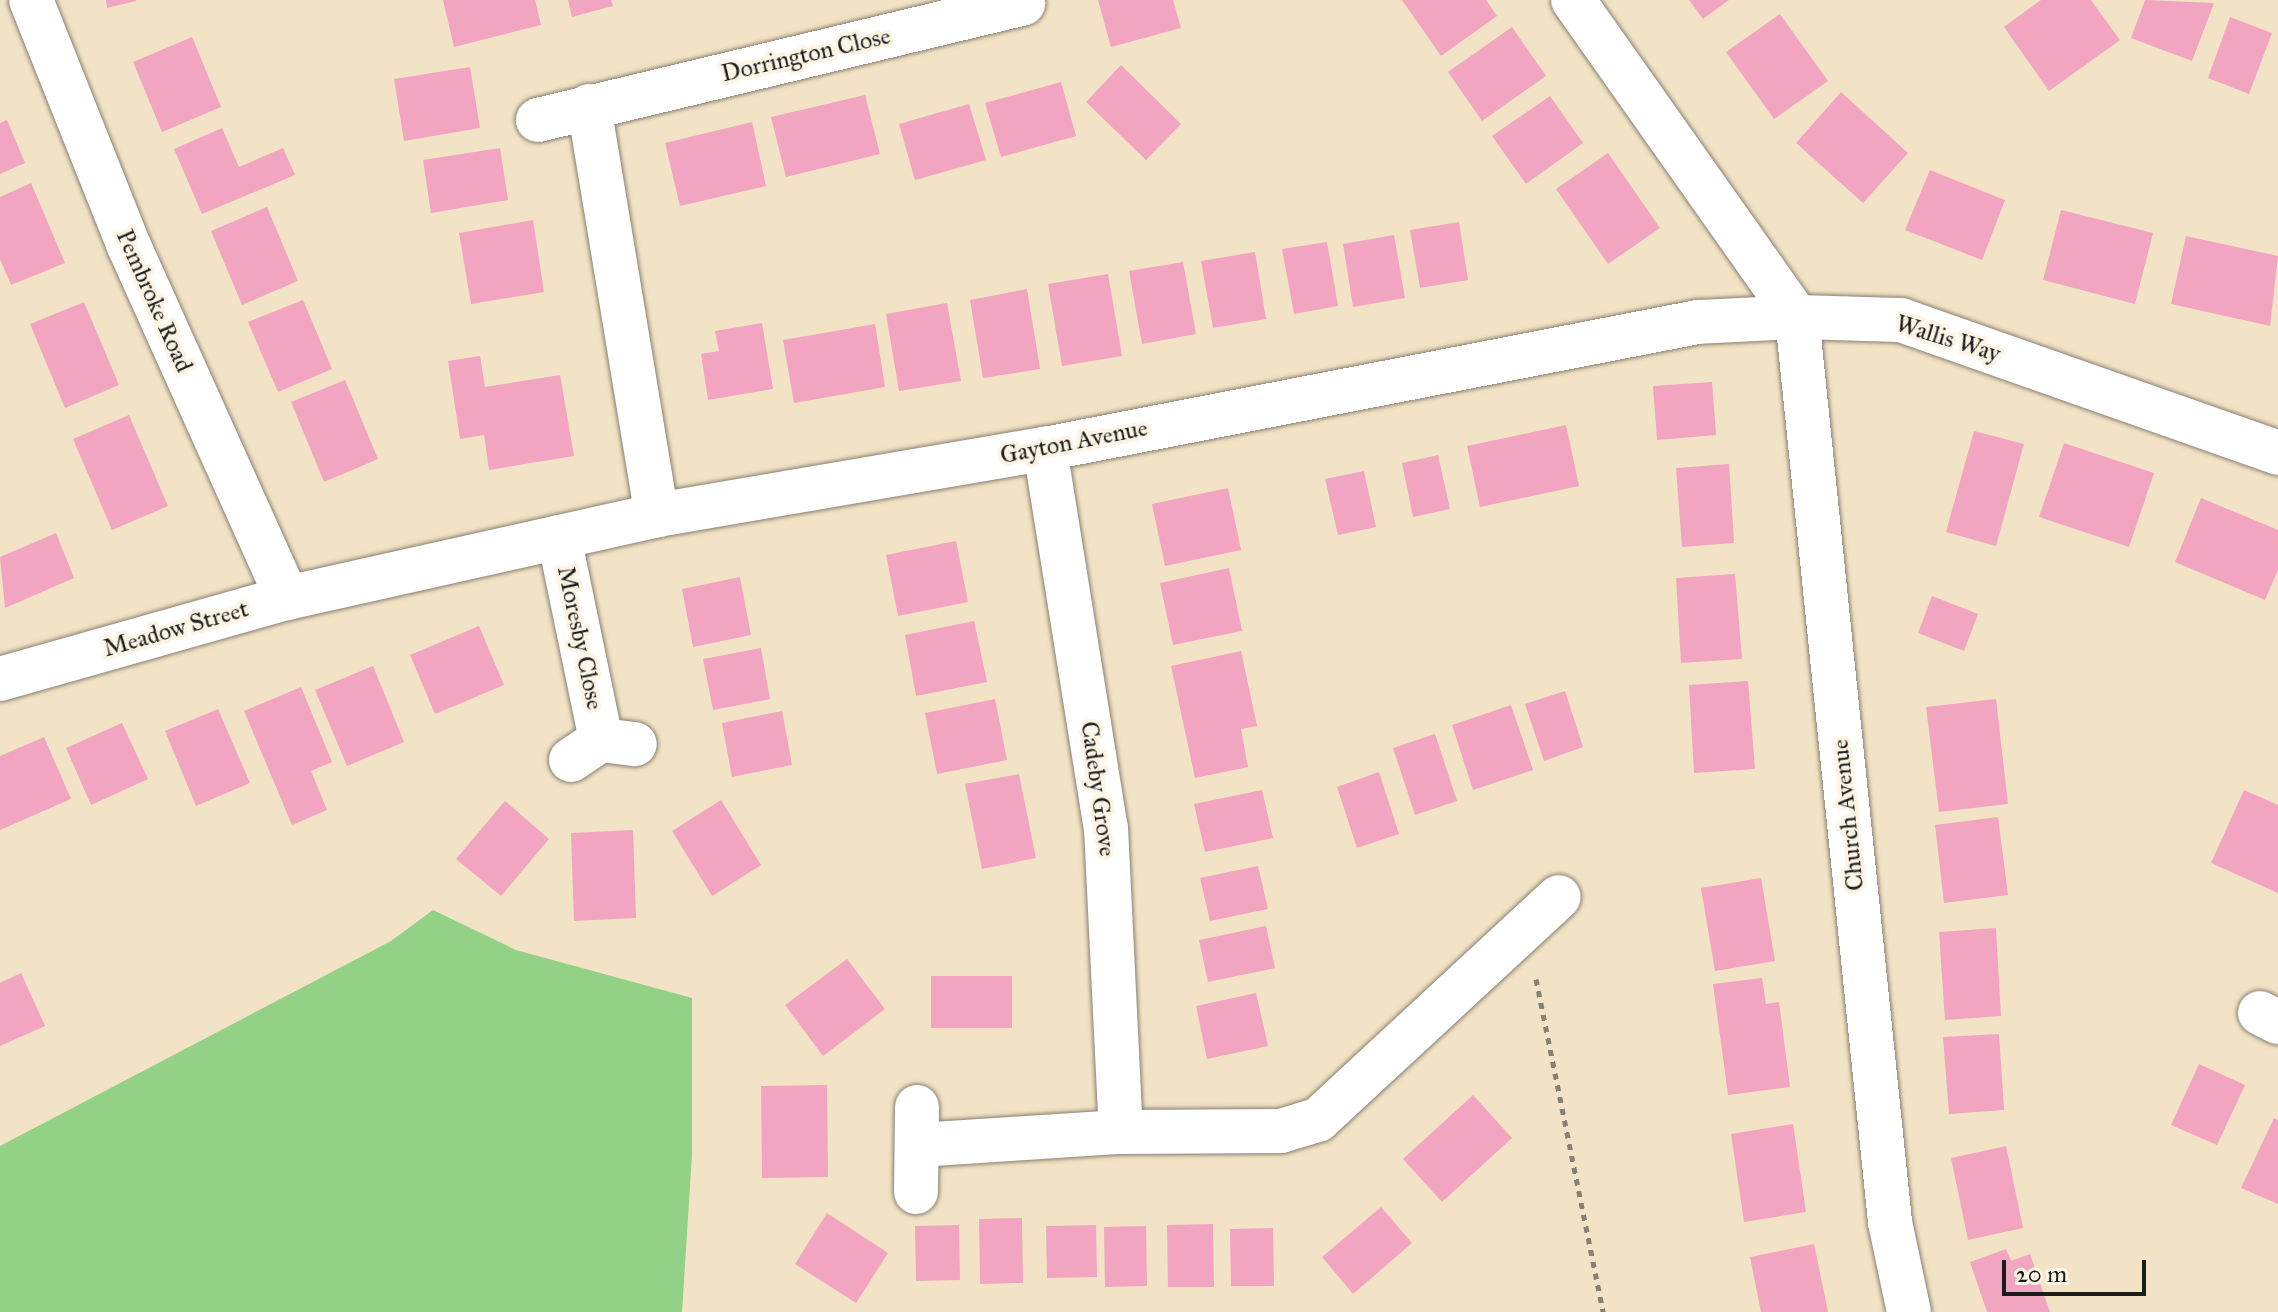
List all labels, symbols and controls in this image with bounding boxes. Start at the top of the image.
street label: Dorrington Close [719,22,893,88]
street label: Pembroke Road [110,225,198,377]
street label: Wallis Way [1892,309,2004,369]
street label: Gayton Avenue [998,414,1150,470]
street label: Moresby Close [551,564,609,712]
street label: Meadow Street [100,595,252,663]
street label: Cadeby Grove [1074,720,1122,858]
street label: Church Avenue [1826,738,1870,892]
scale bar [2006,1244,2150,1294]
text: 20 m [2016,1259,2067,1289]

